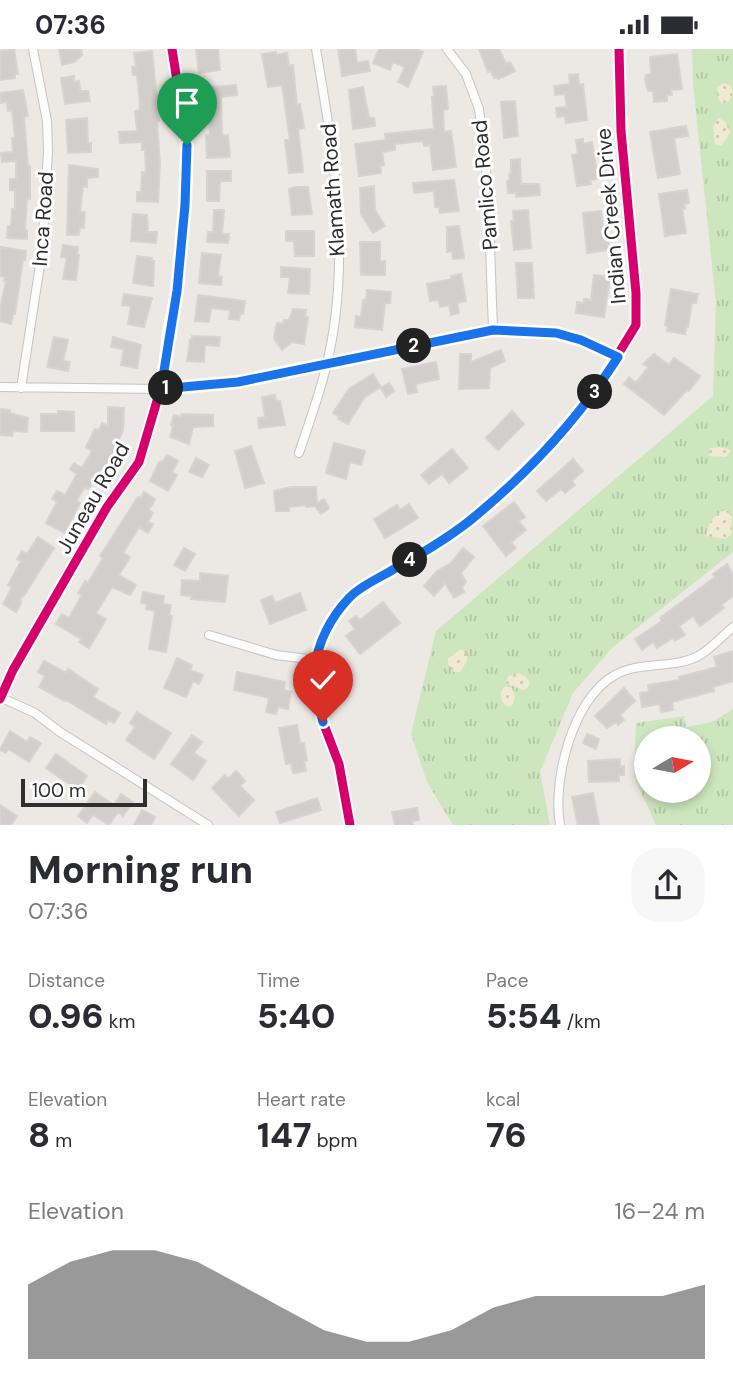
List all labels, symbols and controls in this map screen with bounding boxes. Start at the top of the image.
text: 07:36 [35,8,106,42]
pin [157,73,217,145]
icon: arrive [168,84,206,122]
street label: Pamlico Road [465,119,505,251]
street label: Klamath Road [314,123,352,257]
street label: Indian Creek Drive [589,127,633,305]
street label: Inca Road [26,171,60,267]
pin: 2 [396,329,432,363]
text: 2 [408,333,419,358]
pin: 1 [148,371,184,405]
text: 1 [162,375,169,400]
pin: 3 [578,375,612,409]
text: 3 [589,379,600,404]
street label: Juneau Road [50,437,136,559]
pin: 4 [392,543,428,577]
text: 4 [403,547,416,572]
pin [293,650,353,722]
icon: check [304,661,342,699]
north arrow [634,726,710,803]
map controls [634,726,711,803]
scale bar [21,776,147,808]
text: 100 m [32,778,86,803]
text: Morning run [28,845,253,895]
button: share [631,848,705,922]
text: 07:36 [28,896,88,926]
text: Distance [28,968,105,993]
text: Time [257,968,300,993]
text: Pace [486,968,529,993]
text: 0.96 [28,993,104,1039]
text: 5:40 [257,993,336,1039]
text: 5:54 [486,993,562,1039]
text: km [104,1009,135,1034]
text: /km [562,1009,601,1034]
text: Elevation [28,1087,107,1112]
text: Heart rate [257,1087,346,1112]
text: kcal [486,1087,520,1112]
text: 8 [28,1112,50,1158]
text: 147 [257,1112,312,1158]
text: 76 [486,1112,527,1158]
text: m [50,1128,72,1153]
text: bpm [312,1128,357,1153]
text: Elevation [28,1196,124,1226]
text: 16–24 m [615,1196,705,1226]

